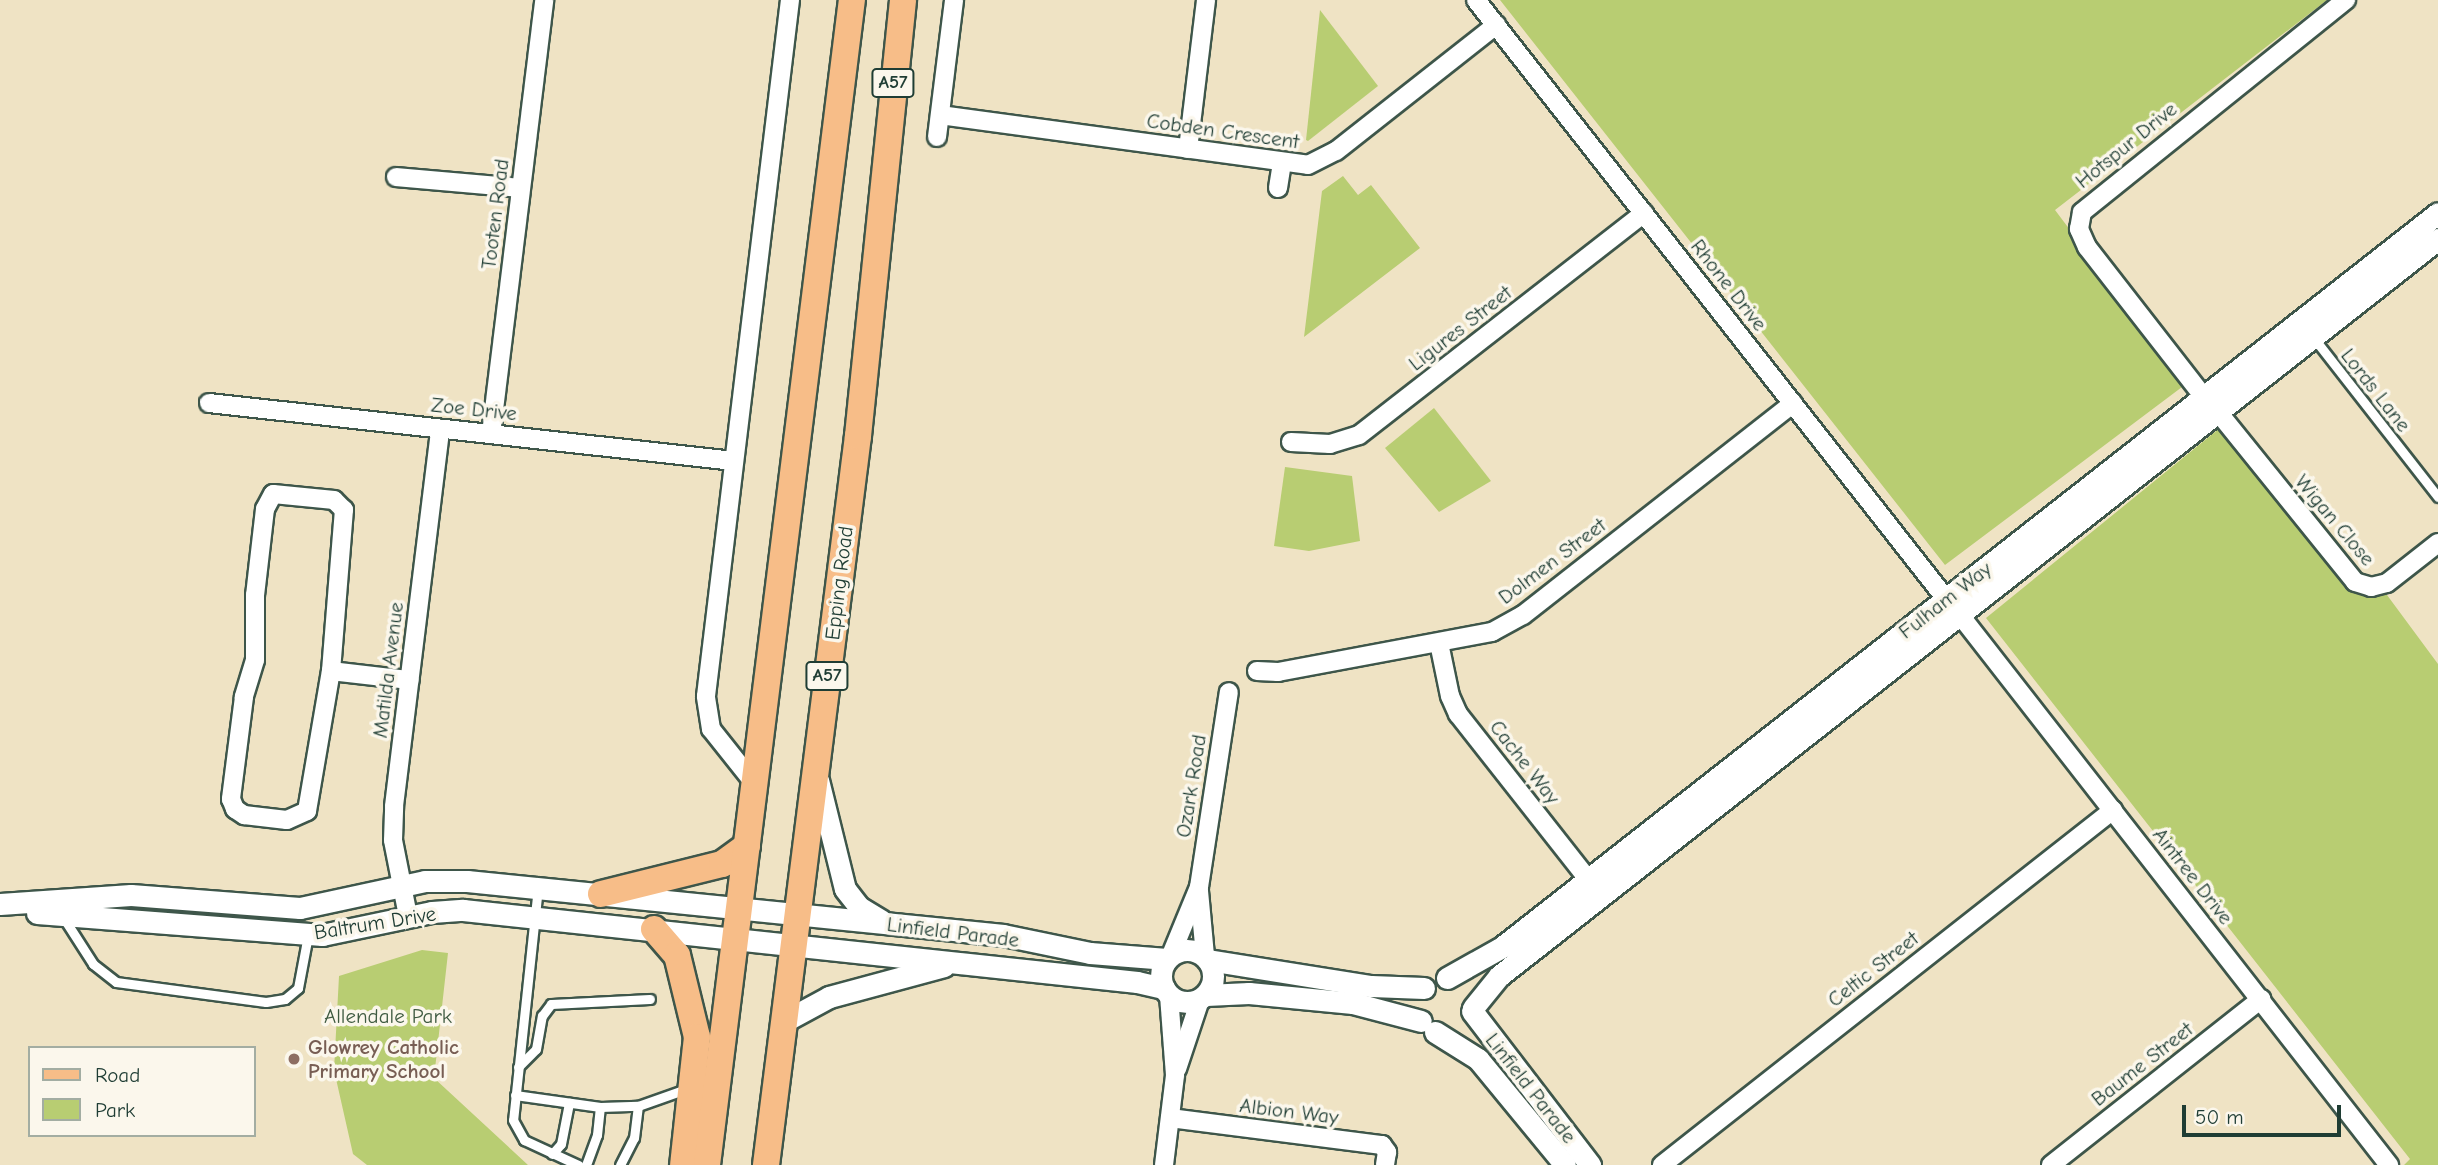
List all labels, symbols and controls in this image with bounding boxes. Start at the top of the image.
road number: A57 [870,68,916,99]
street label: Hotspur Drive [2070,96,2182,194]
street label: Cobden Crescent [1145,108,1301,154]
street label: Tooten Road [476,157,514,271]
street label: Rhone Drive [1685,234,1773,336]
street label: Ligures Street [1403,280,1517,376]
street label: Lords Lane [2336,343,2416,437]
street label: Zoe Drive [430,392,518,426]
street label: Wigan Close [2290,469,2380,571]
street label: Dolmen Street [1493,512,1611,610]
street label: Epping Road [819,524,859,642]
street label: Fulham Way [1894,556,1996,644]
street label: Matilda Avenue [367,601,409,739]
road number: A57 [804,660,850,692]
street label: Cache Way [1484,715,1566,809]
street label: Ozark Road [1170,733,1212,839]
street label: Aintree Drive [2147,823,2239,929]
street label: Baltrum Drive [312,901,438,945]
street label: Linfield Parade [886,911,1020,953]
street label: Celtic Street [1822,926,1924,1012]
park label: Allendale Park [324,1003,452,1029]
street label: Baume Street [2086,1016,2198,1112]
street label: Linfield Parade [1480,1028,1582,1148]
place label: Glowrey Catholic Primary School [308,1034,459,1084]
legend [28,1046,256,1137]
marker: Glowrey Catholic Primary School [286,1051,302,1067]
text: Road [95,1063,140,1087]
street label: Albion Way [1238,1092,1340,1130]
scale bar [2186,1092,2345,1136]
text: Park [95,1098,135,1122]
text: 50 m [2195,1105,2244,1129]

